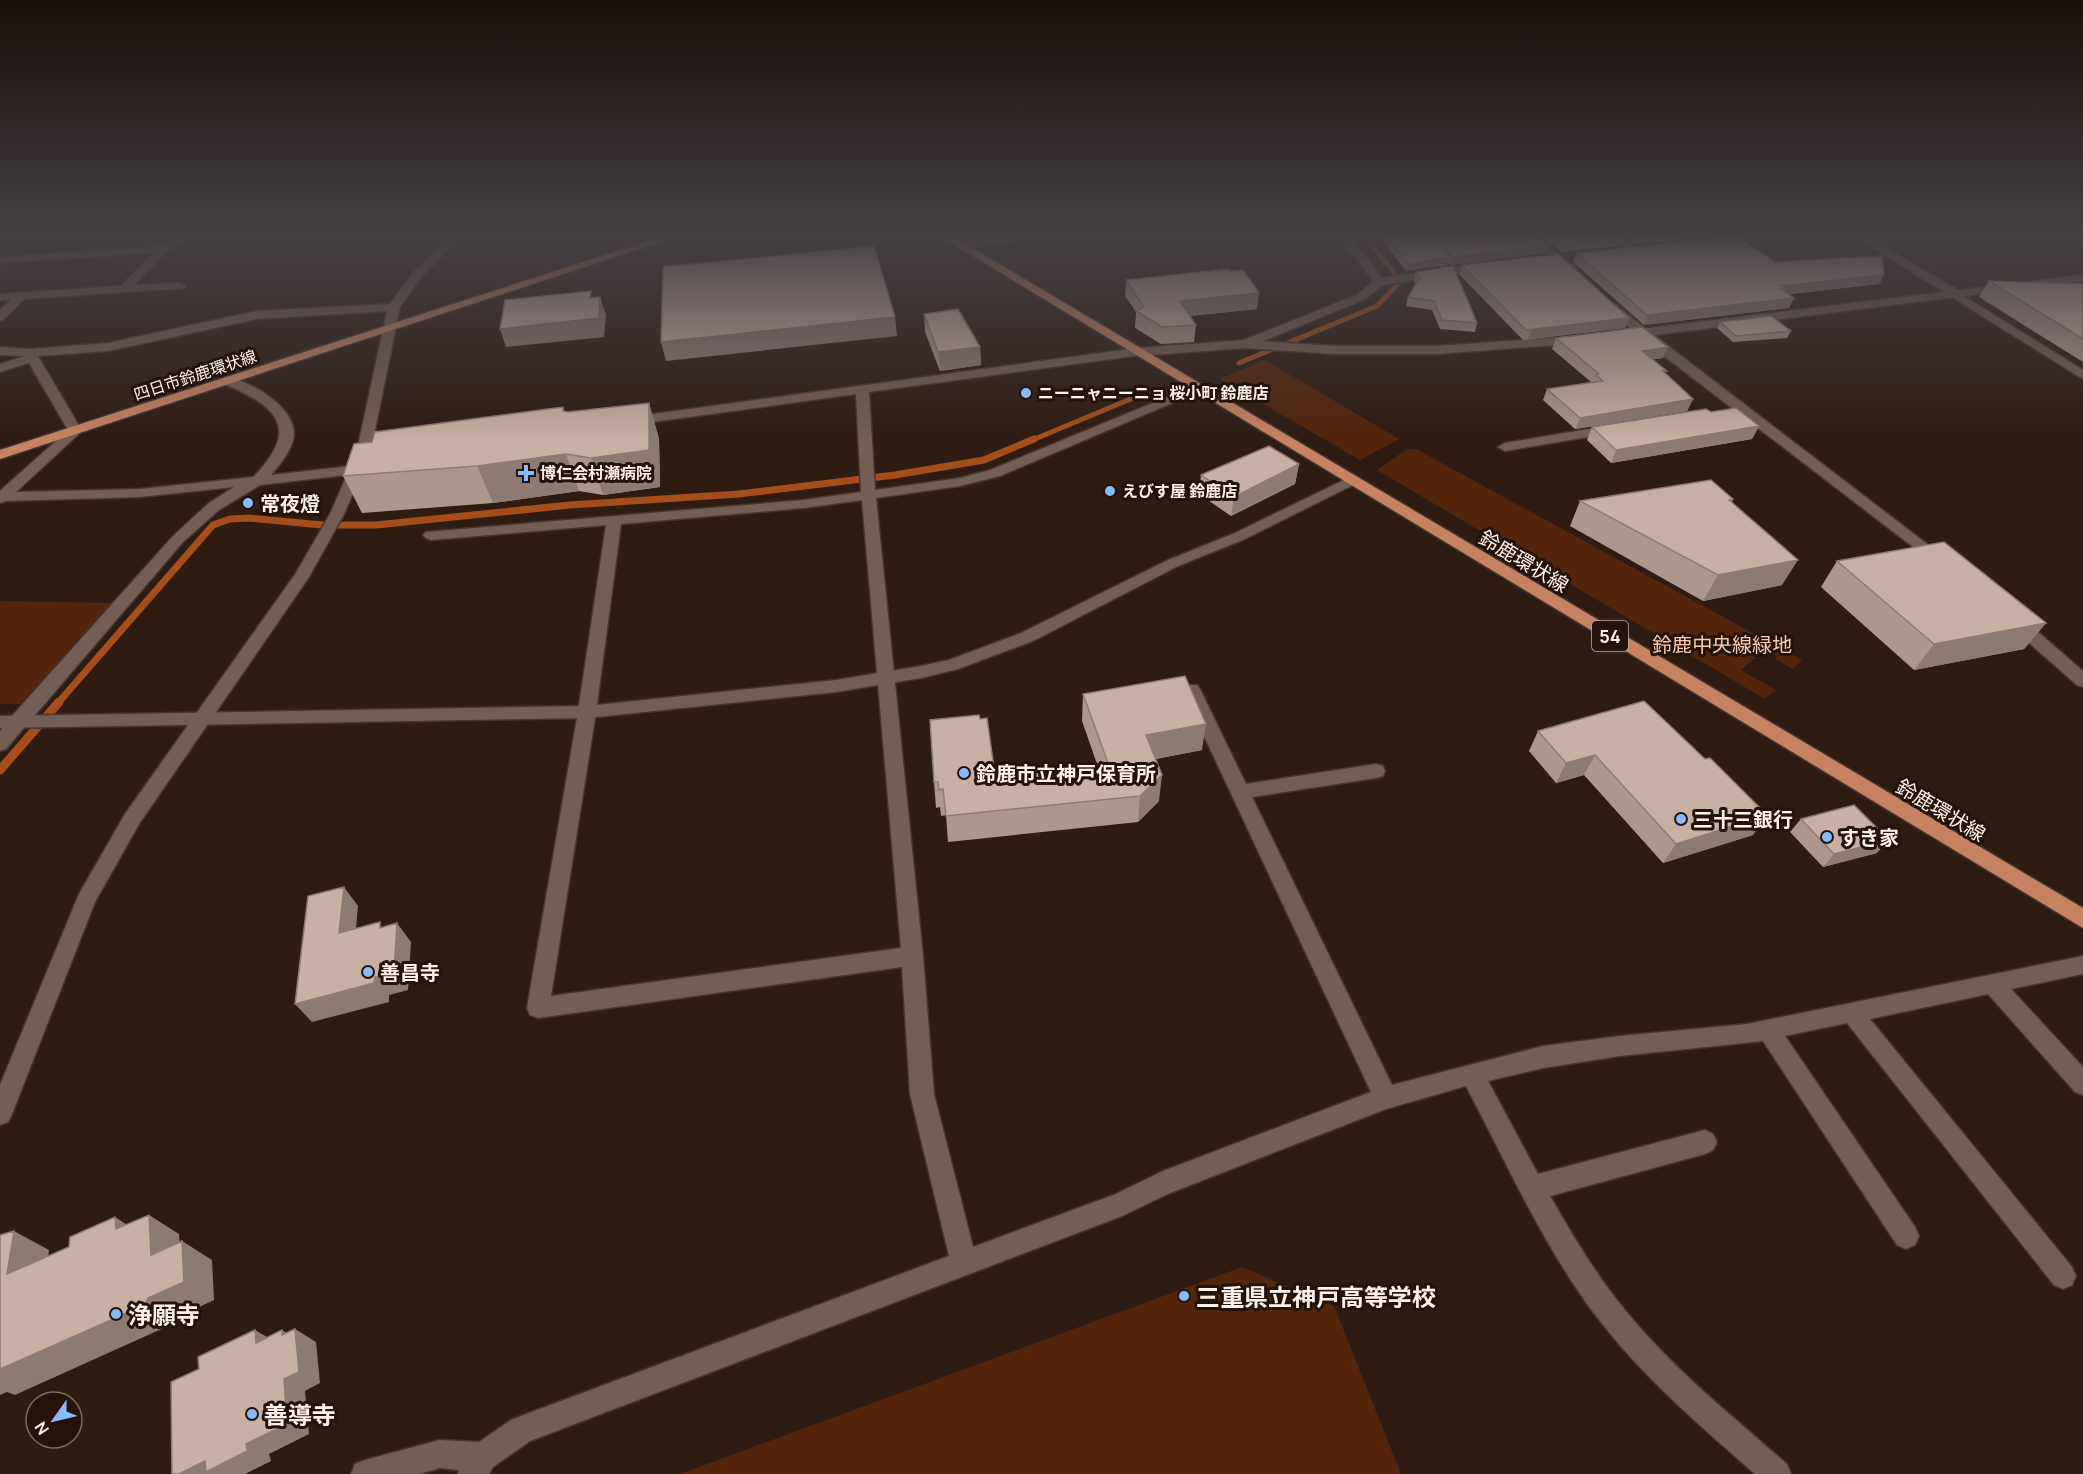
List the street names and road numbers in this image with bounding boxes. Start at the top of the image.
street label: 四日市鈴鹿環状線 [131,345,259,405]
street label: 鈴鹿環状線 [1474,524,1574,598]
road number: 54 [1592,621,1628,651]
street label: 鈴鹿環状線 [1891,773,1991,847]

